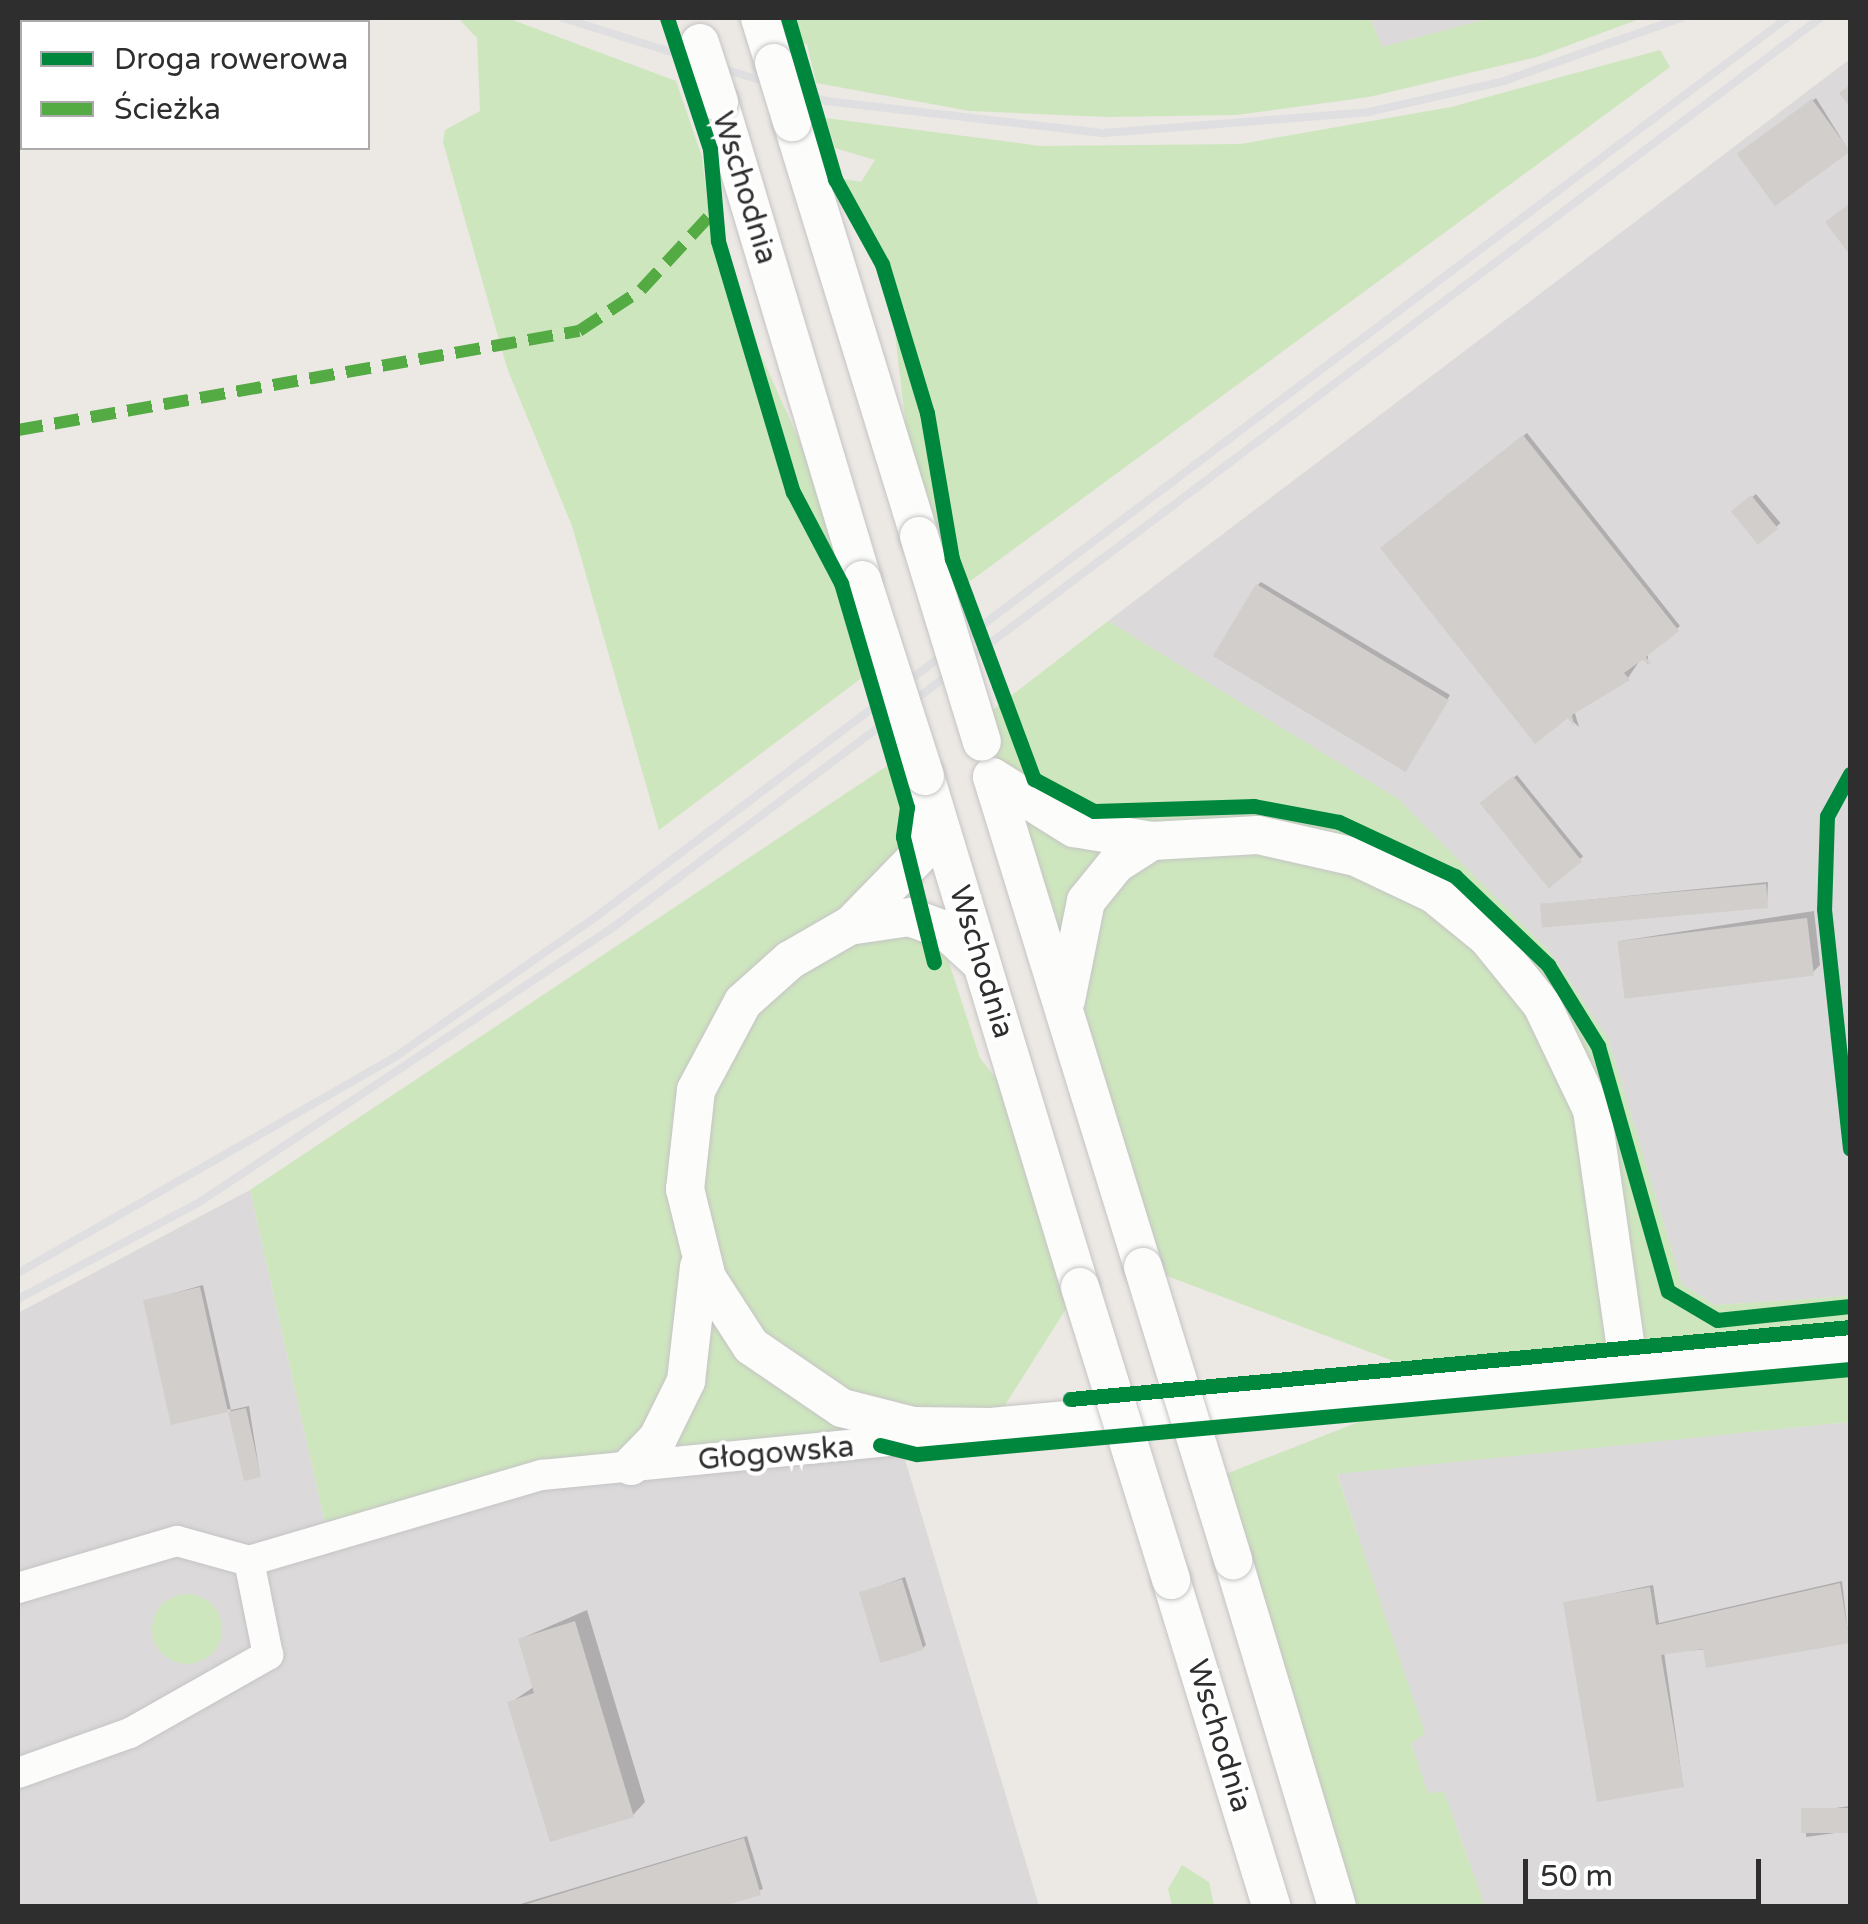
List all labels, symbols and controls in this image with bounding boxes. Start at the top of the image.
legend [20,20,370,150]
text: Droga rowerowa [114,41,348,78]
text: Ścieżka [114,91,221,128]
street label: Wschodnia [704,107,784,269]
street label: Wschodnia [941,881,1021,1043]
street label: Głogowska [696,1429,856,1479]
street label: Wschodnia [1179,1655,1259,1817]
scale bar [1528,1839,1766,1901]
text: 50 m [1540,1858,1613,1895]

